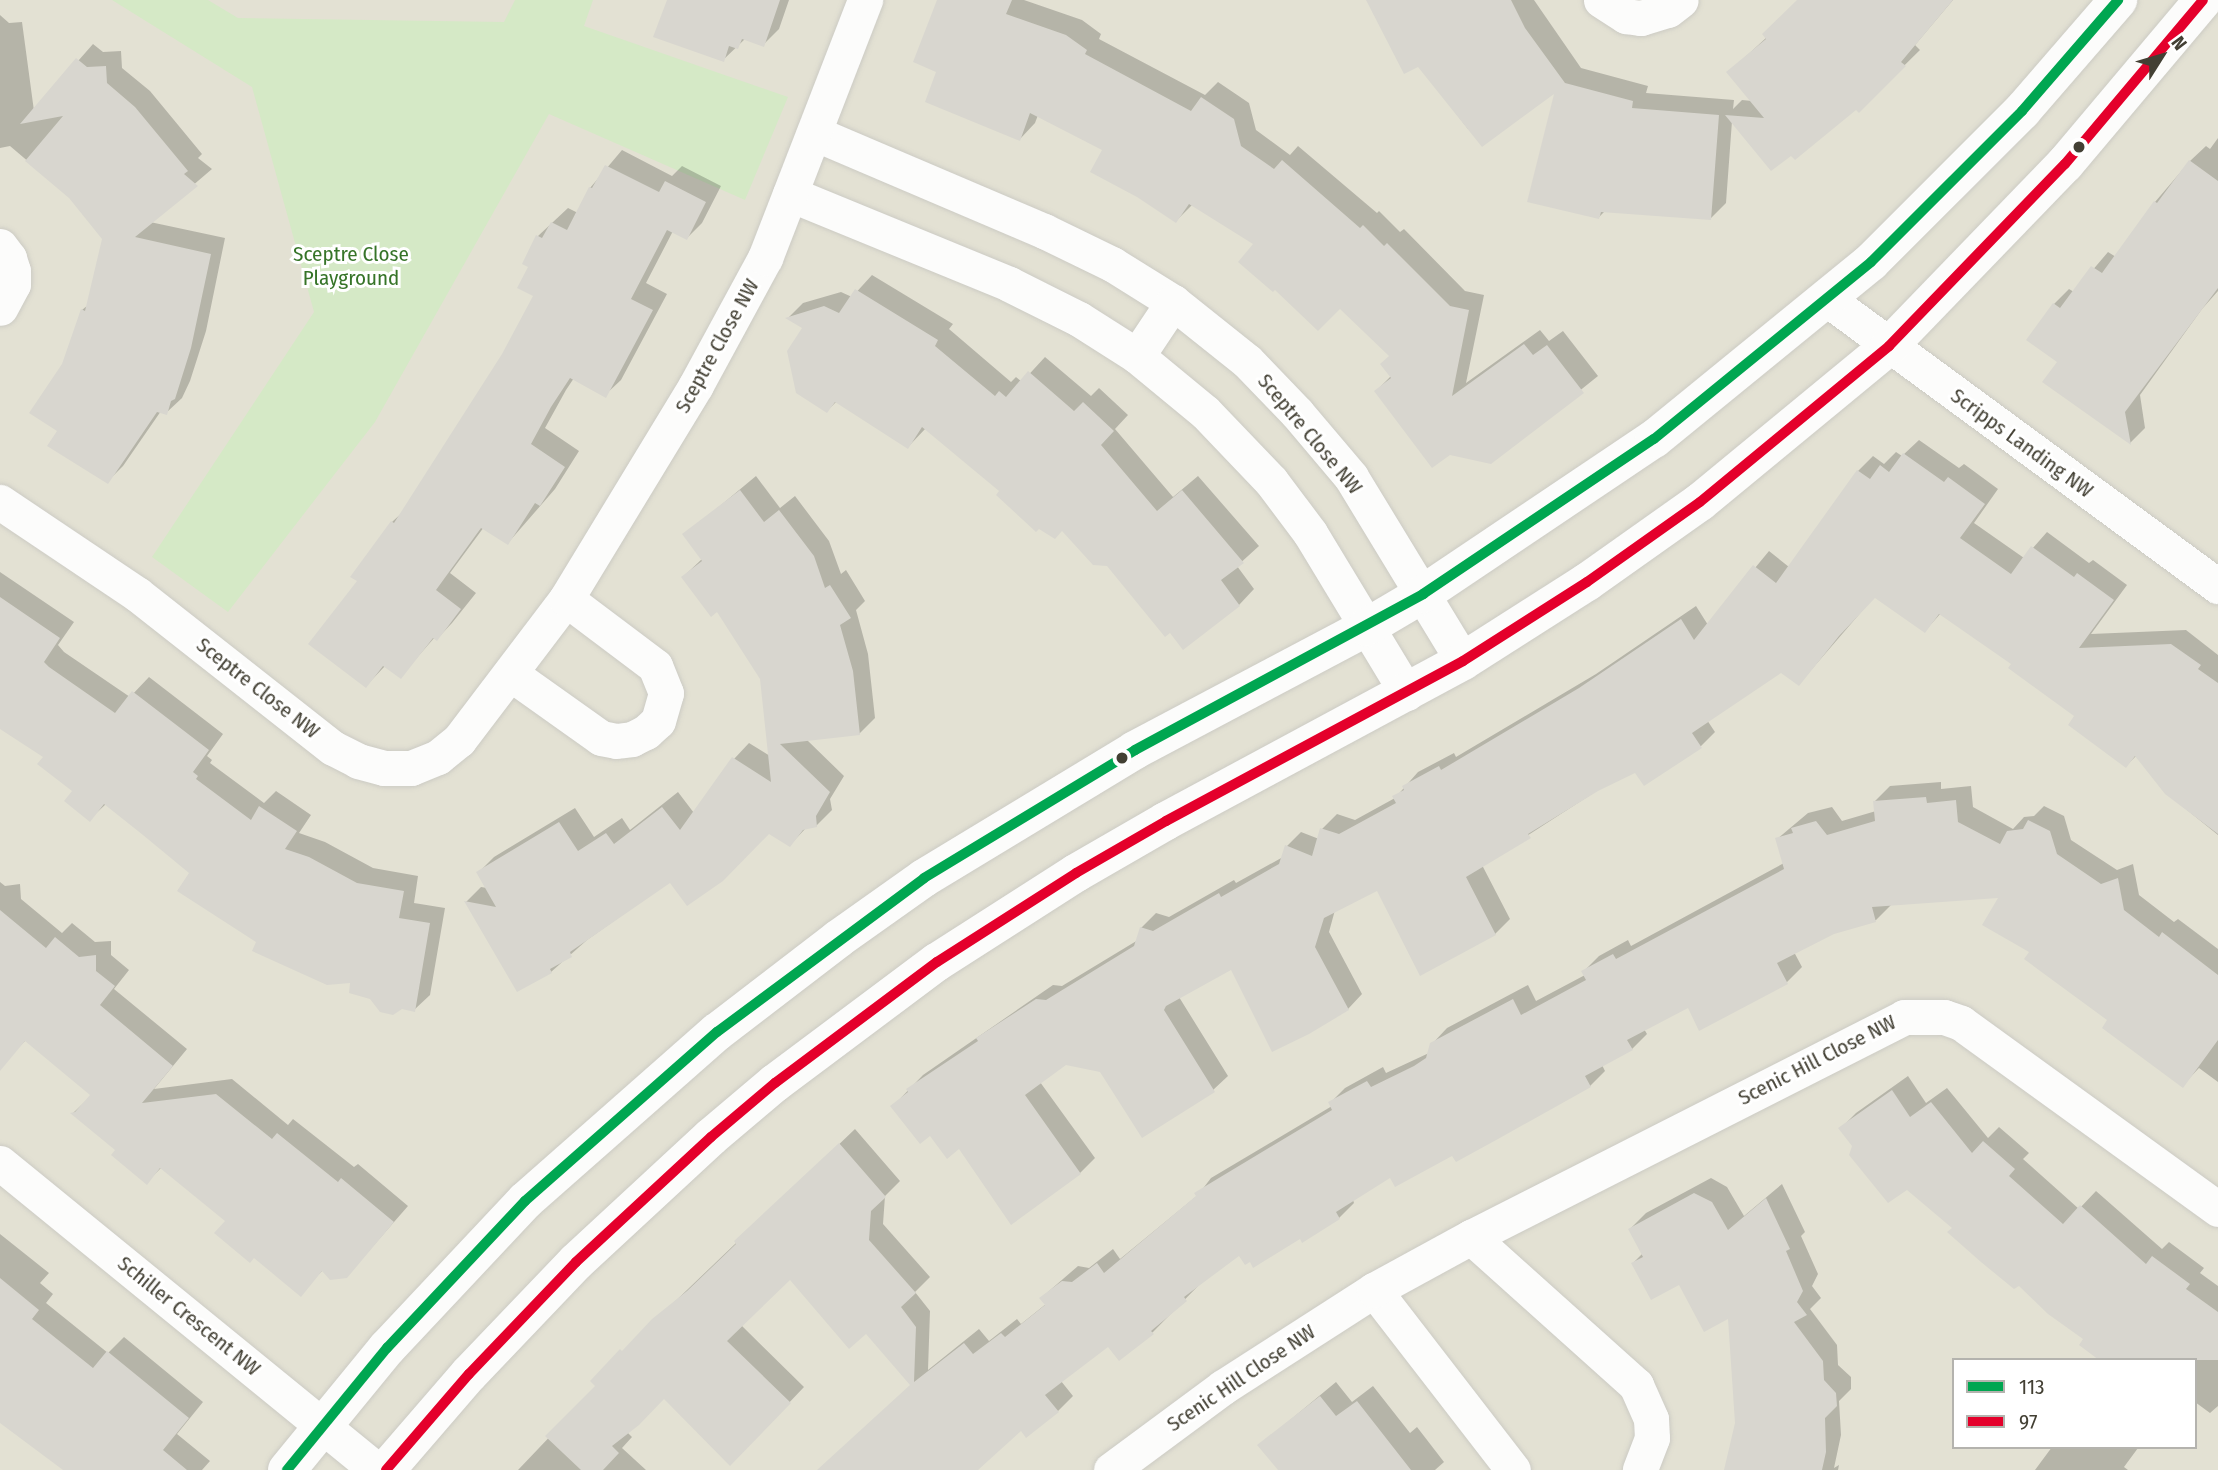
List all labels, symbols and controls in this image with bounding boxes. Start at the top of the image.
north arrow [2127,21,2197,91]
text: N [2167,32,2192,55]
unlabelled marker [2072,140,2086,154]
park label: Sceptre Close Playground [293,241,409,291]
street label: Sceptre Close NW [670,275,764,417]
street label: Sceptre Close NW [1252,369,1368,499]
street label: Scripps Landing NW [1946,383,2098,503]
street label: Sceptre Close NW [191,632,325,744]
unlabelled marker [1115,751,1129,765]
street label: Scenic Hill Close NW [1734,1009,1900,1111]
street label: Schiller Crescent NW [113,1251,265,1381]
street label: Scenic Hill Close NW [1162,1319,1320,1437]
legend [1952,1358,2197,1449]
text: 113 [2019,1374,2045,1400]
text: 97 [2019,1409,2037,1435]

